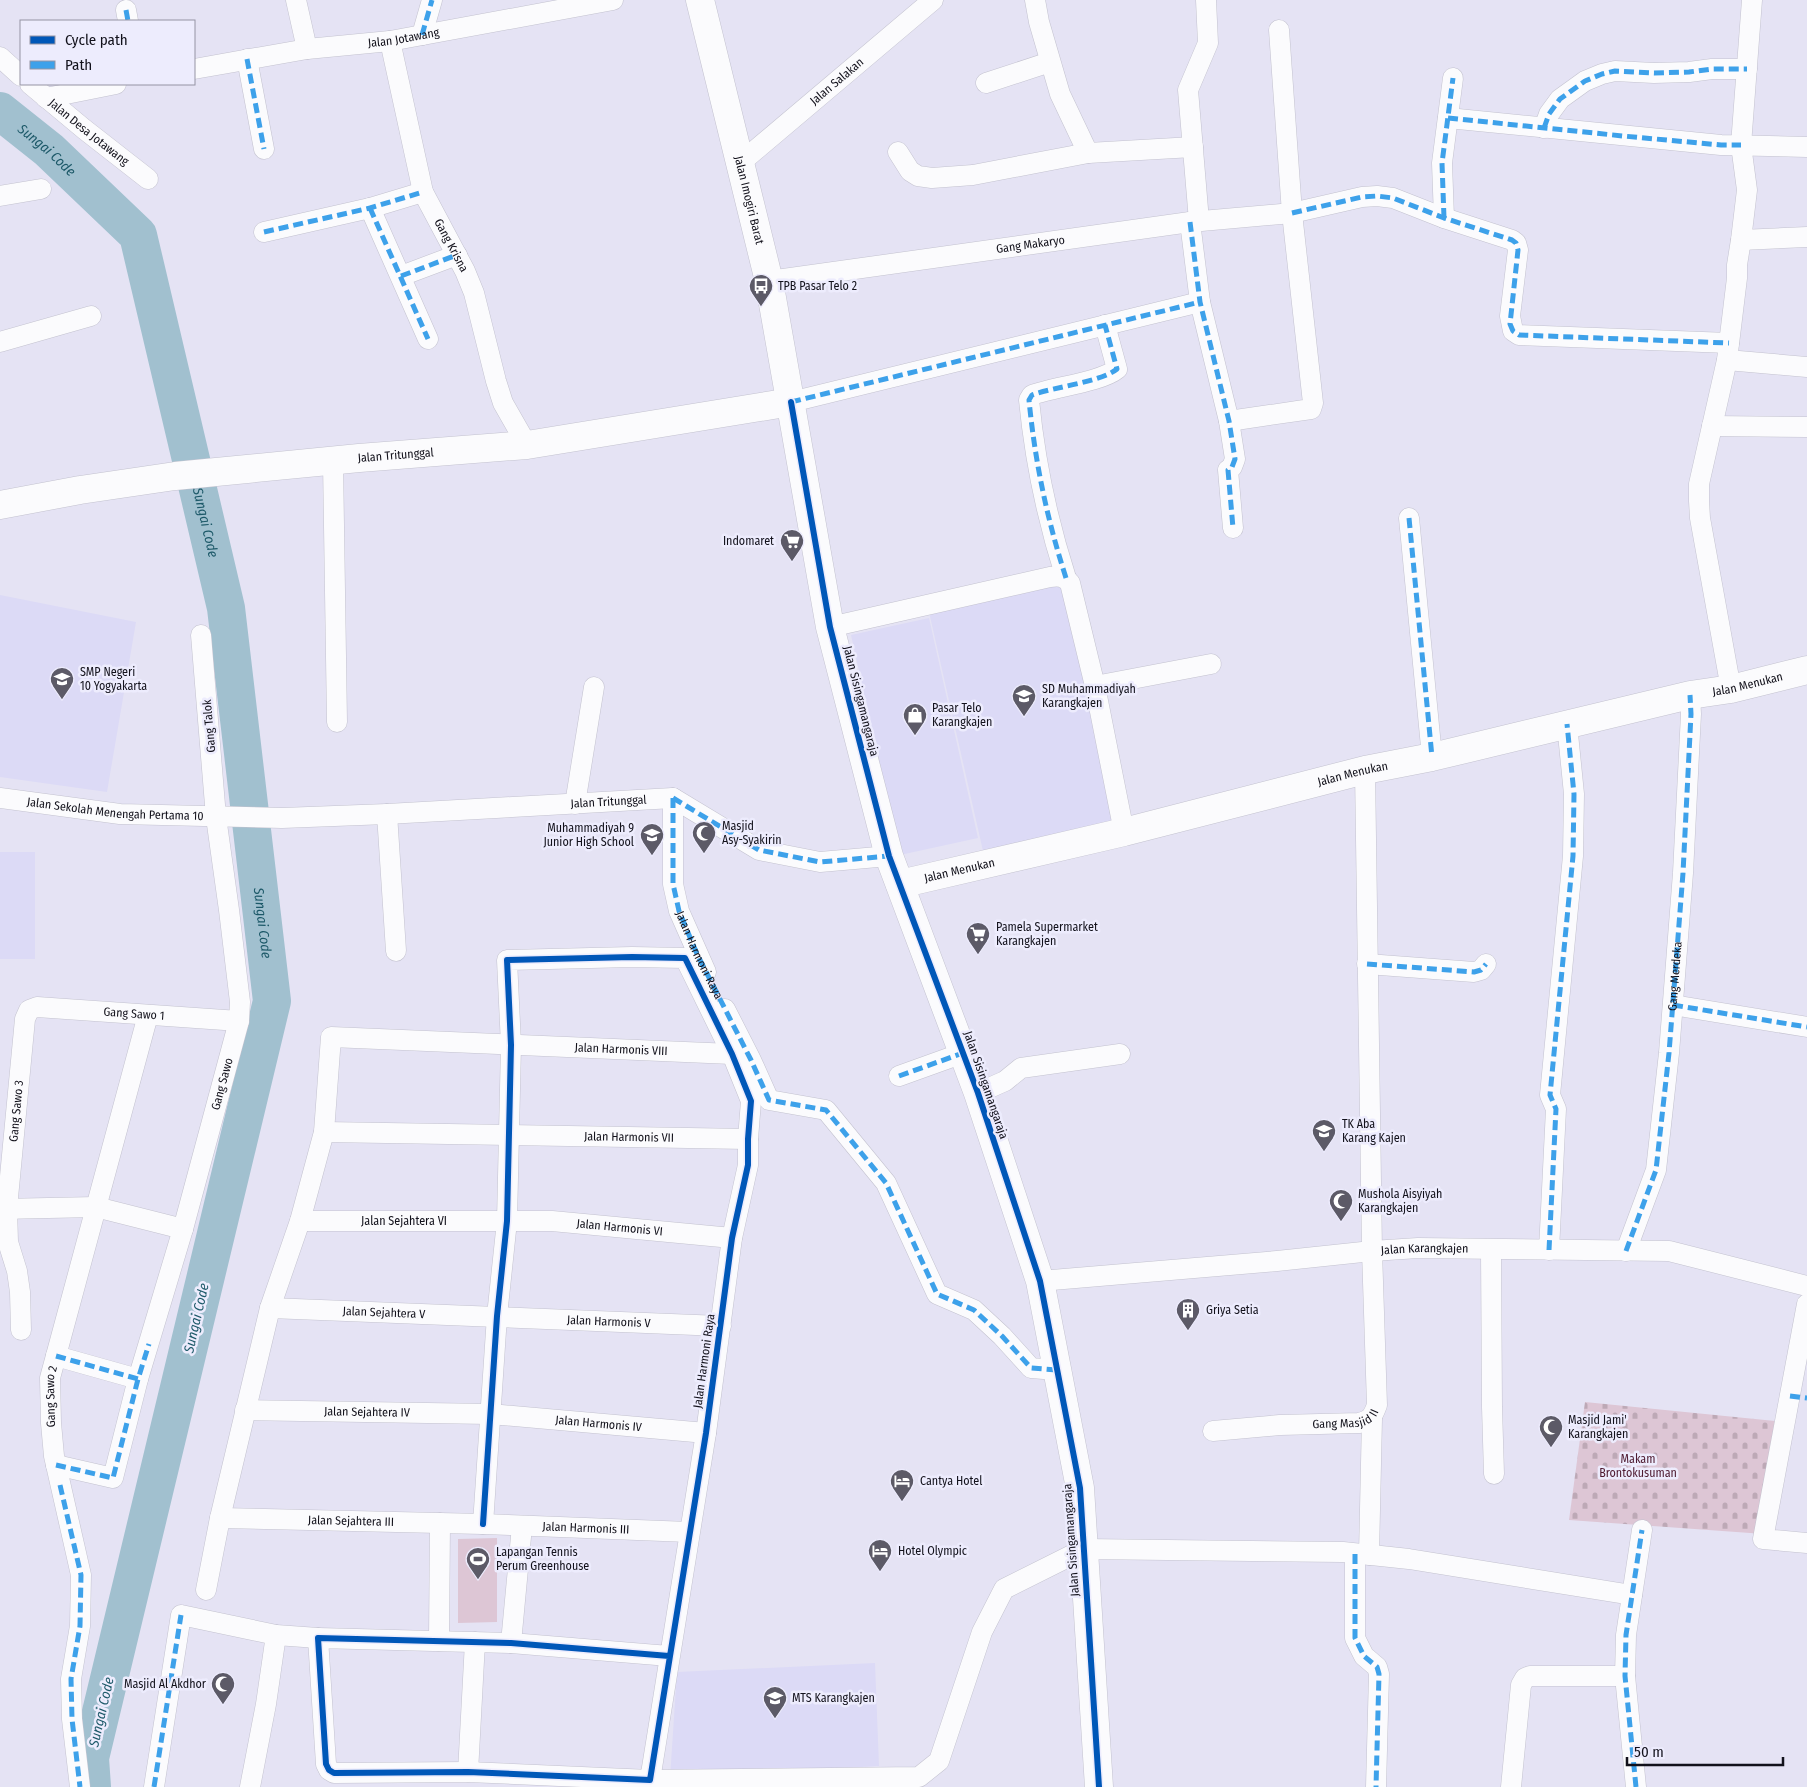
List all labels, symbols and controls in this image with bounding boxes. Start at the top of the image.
legend [20,20,195,85]
street label: Jalan Jotawang [367,25,441,50]
text: Cycle path [65,31,128,49]
street label: Jalan Salakan [807,55,866,108]
text: Path [65,56,92,74]
street label: Jalan Desa Jotawang [46,96,132,169]
water label: Sungai Code [14,120,79,180]
street label: Jalan Imogiri Barat [732,154,767,246]
street label: Gang Krisna [431,216,471,275]
street label: Gang Makaryo [995,233,1066,256]
bus stop icon: TPB Pasar Telo 2 [748,273,774,307]
place label: TPB Pasar Telo 2 [778,279,857,293]
street label: Jalan Tritunggal [357,445,434,465]
water label: Sungai Code [189,485,222,559]
supermarket icon: Indomaret [779,528,805,562]
place label: Indomaret [723,534,774,548]
street label: Jalan Sisingamangaraja [841,644,882,758]
place label: SMP Negeri 10 Yogyakarta [80,665,147,693]
school or university icon: SMP Negeri 10 Yogyakarta [49,666,75,700]
street label: Jalan Menukan [1711,669,1784,699]
place label: SD Muhammadiyah Karangkajen [1042,682,1136,710]
school or university icon: SD Muhammadiyah Karangkajen [1011,683,1037,717]
street label: Gang Talok [200,698,218,753]
place label: Pasar Telo Karangkajen [932,701,992,729]
shop icon: Pasar Telo Karangkajen [902,702,928,736]
street label: Jalan Menukan [1316,759,1389,789]
street label: Jalan Tritunggal [570,792,647,811]
street label: Jalan Sekolah Menengah Pertama 10 [26,795,204,823]
place label: Masjid Asy-Syakirin [722,819,782,847]
mosque icon: Masjid Asy-Syakirin [691,820,717,854]
place label: Muhammadiyah 9 Junior High School [543,821,634,849]
school or university icon: Muhammadiyah 9 Junior High School [639,822,665,856]
street label: Jalan Menukan [923,855,996,885]
water label: Sungai Code [250,886,275,960]
street label: Jalan Harmoni Raya [673,909,726,1001]
place label: Pamela Supermarket Karangkajen [996,920,1098,948]
supermarket icon: Pamela Supermarket Karangkajen [965,921,991,955]
street label: Gang Merdeka [1665,941,1685,1012]
street label: Gang Sawo 1 [103,1005,165,1023]
street label: Jalan Sisingamangaraja [961,1029,1011,1141]
street label: Jalan Harmonis VIII [574,1040,668,1058]
street label: Gang Sawo [208,1056,236,1112]
street label: Gang Sawo 3 [6,1080,26,1142]
place label: TK Aba Karang Kajen [1342,1117,1406,1145]
school or university icon: TK Aba Karang Kajen [1311,1118,1337,1152]
street label: Jalan Harmonis VII [584,1129,674,1145]
place label: Mushola Aisyiyah Karangkajen [1358,1187,1442,1215]
mosque icon: Mushola Aisyiyah Karangkajen [1328,1188,1354,1222]
street label: Jalan Sejahtera VI [361,1214,447,1228]
street label: Jalan Harmonis VI [576,1216,664,1238]
street label: Jalan Karangkajen [1380,1241,1468,1257]
water label: Sungai Code [180,1281,213,1356]
building icon: Griya Setia [1175,1297,1201,1331]
place label: Griya Setia [1206,1303,1259,1317]
street label: Jalan Sejahtera V [342,1304,426,1321]
street label: Jalan Harmonis V [567,1313,652,1330]
street label: Jalan Harmoni Raya [690,1313,718,1409]
street label: Gang Sawo 2 [43,1364,60,1428]
street label: Jalan Sejahtera IV [324,1404,411,1420]
street label: Gang Masjid II [1312,1407,1382,1431]
street label: Jalan Harmonis IV [555,1413,643,1434]
place label: Masjid Jami' Karangkajen [1568,1413,1628,1441]
mosque icon: Masjid Jami' Karangkajen [1538,1414,1564,1448]
park label: Makam Brontokusuman [1599,1452,1677,1480]
hotel icon: Cantya Hotel [889,1468,915,1502]
place label: Cantya Hotel [920,1474,982,1488]
street label: Jalan Sisingamangaraja [1060,1483,1082,1597]
street label: Jalan Sejahtera III [308,1513,394,1529]
street label: Jalan Harmonis III [542,1519,630,1537]
hotel icon: Hotel Olympic [867,1538,893,1572]
place label: Hotel Olympic [898,1544,967,1558]
place label: Lapangan Tennis Perum Greenhouse [496,1545,589,1573]
sports icon: Lapangan Tennis Perum Greenhouse [465,1546,491,1580]
mosque icon: Masjid Al Akdhor [210,1671,236,1705]
water label: Sungai Code [85,1675,118,1750]
place label: Masjid Al Akdhor [124,1677,207,1691]
school or university icon: MTS Karangkajen [762,1685,788,1719]
place label: MTS Karangkajen [792,1691,875,1705]
scale bar [1627,1734,1783,1766]
text: 50 m [1634,1743,1664,1761]

